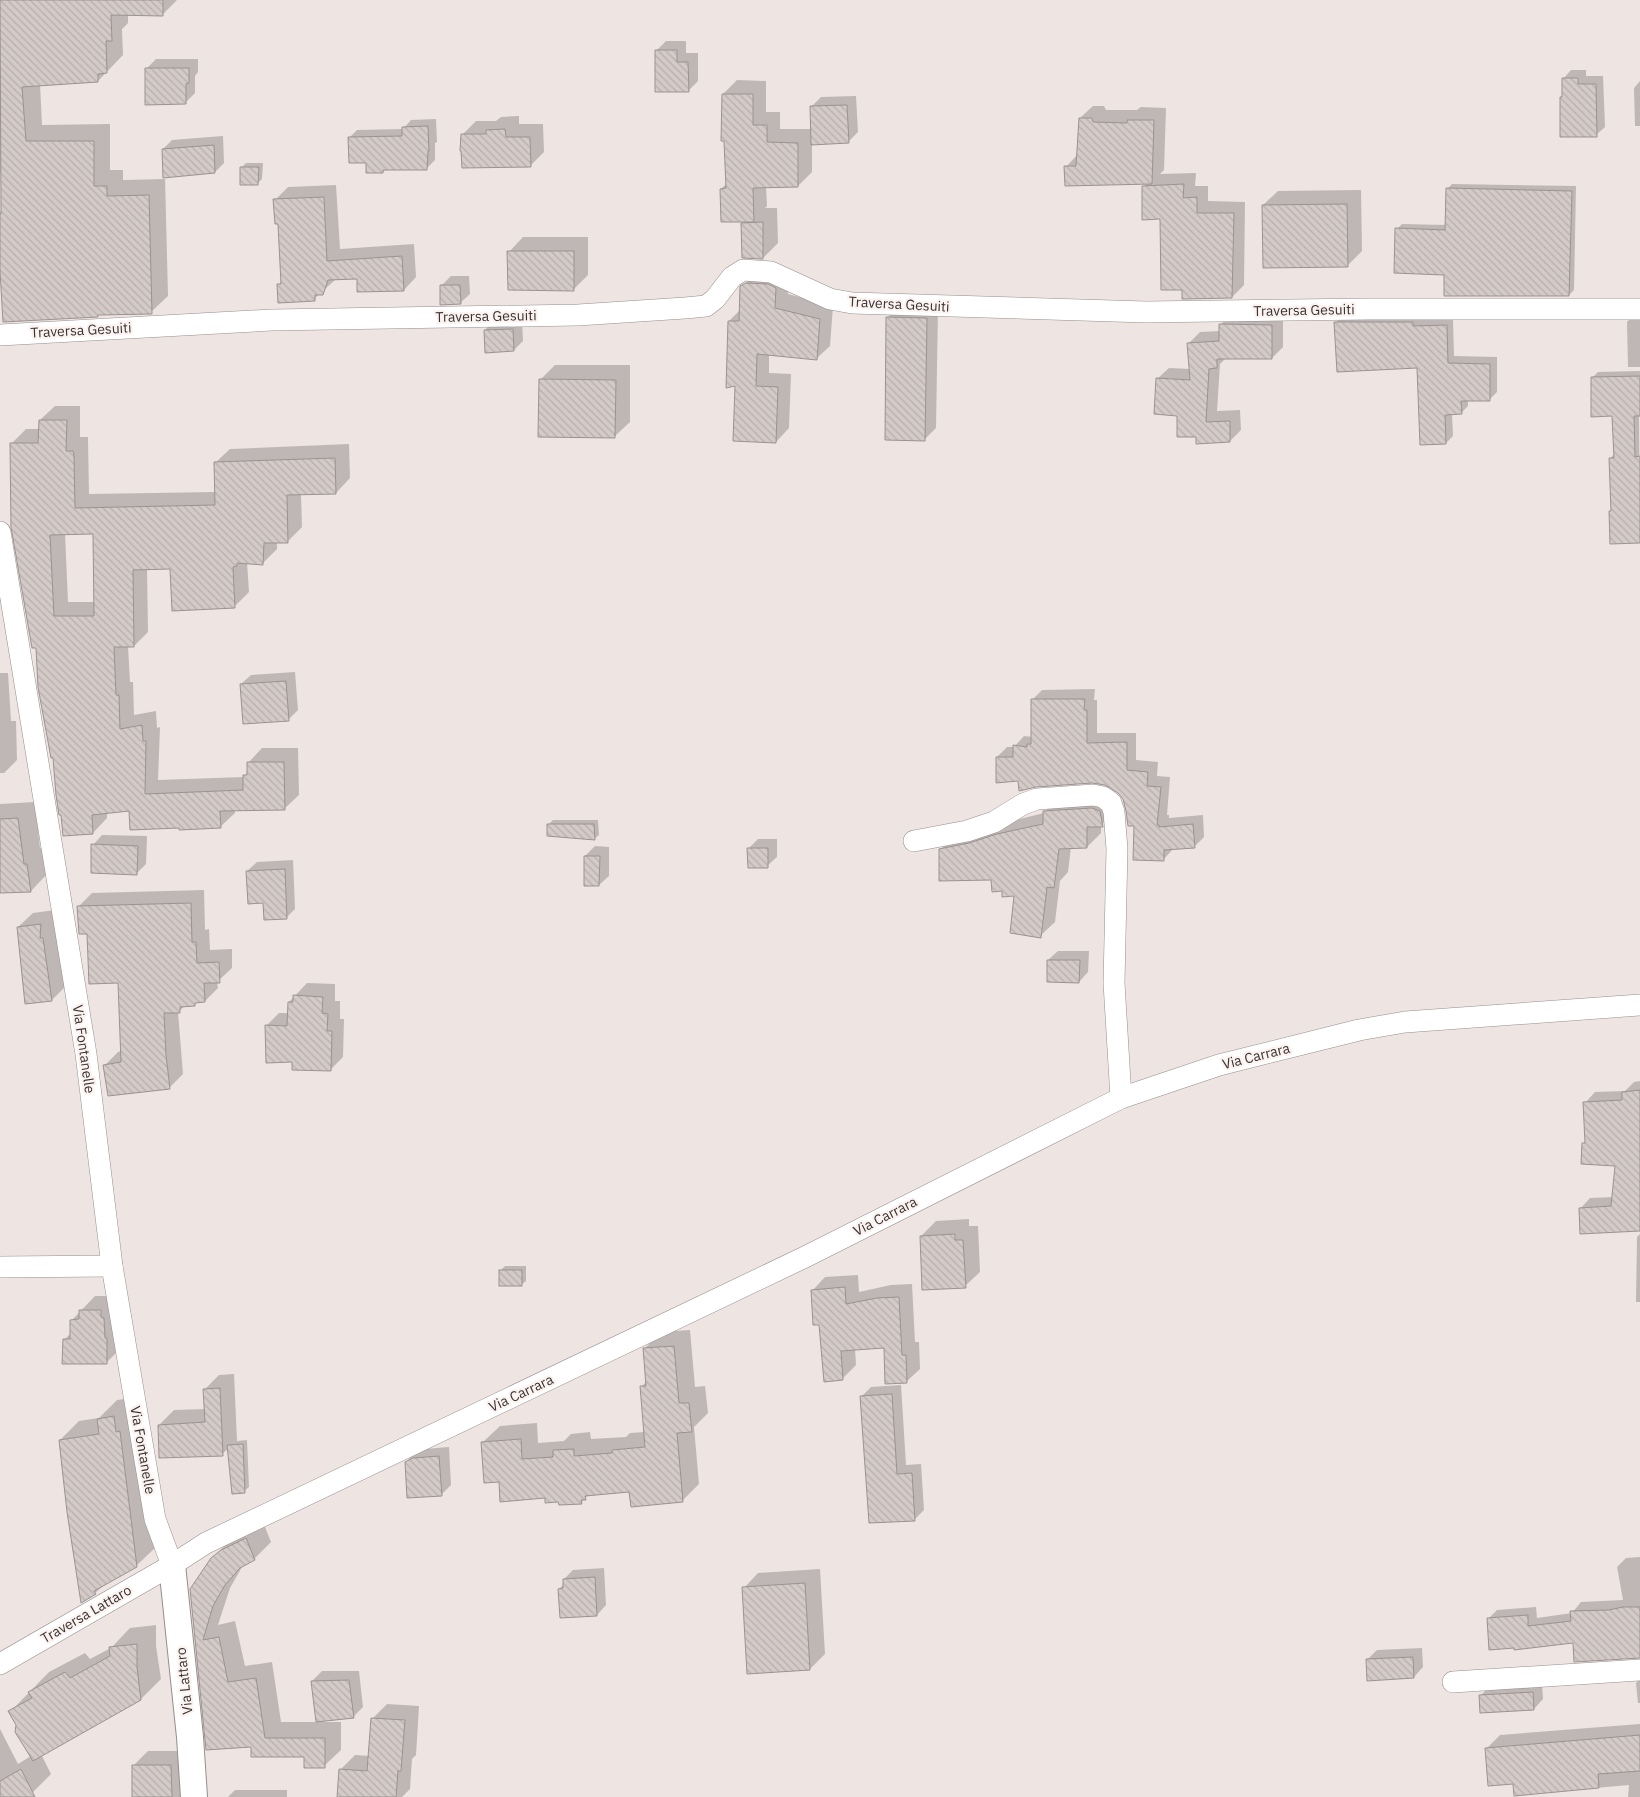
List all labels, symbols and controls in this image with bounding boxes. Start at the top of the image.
street label: Traversa Gesuiti [848,292,950,316]
street label: Traversa Gesuiti [1253,300,1355,320]
street label: Traversa Gesuiti [435,306,537,326]
street label: Traversa Gesuiti [30,318,132,342]
street label: Via Fontanelle [69,1004,99,1095]
street label: Via Carrara [1220,1039,1292,1073]
street label: Via Carrara [850,1192,920,1240]
street label: Via Carrara [486,1370,557,1416]
street label: Via Fontanelle [126,1404,160,1496]
street label: Traversa Lattaro [38,1581,135,1647]
street label: Via Lattaro [172,1646,196,1715]

